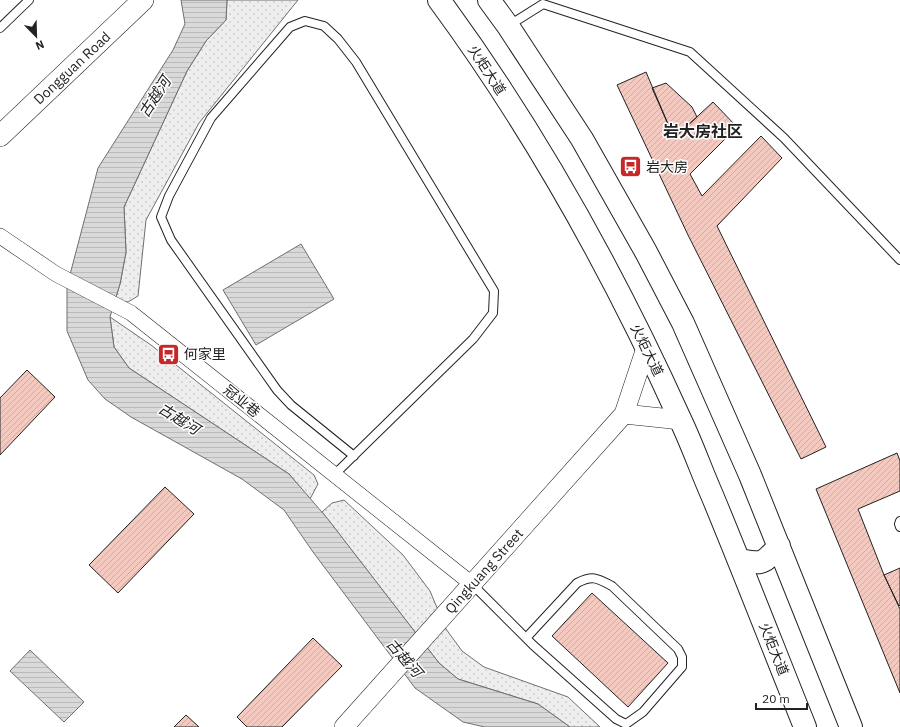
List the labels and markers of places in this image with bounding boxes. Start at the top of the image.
bus stop icon: 岩大房 [617,154,643,180]
place label: 岩大房 [646,158,688,176]
bus stop icon: 何家里 [155,341,181,367]
place label: 何家里 [184,345,226,363]

